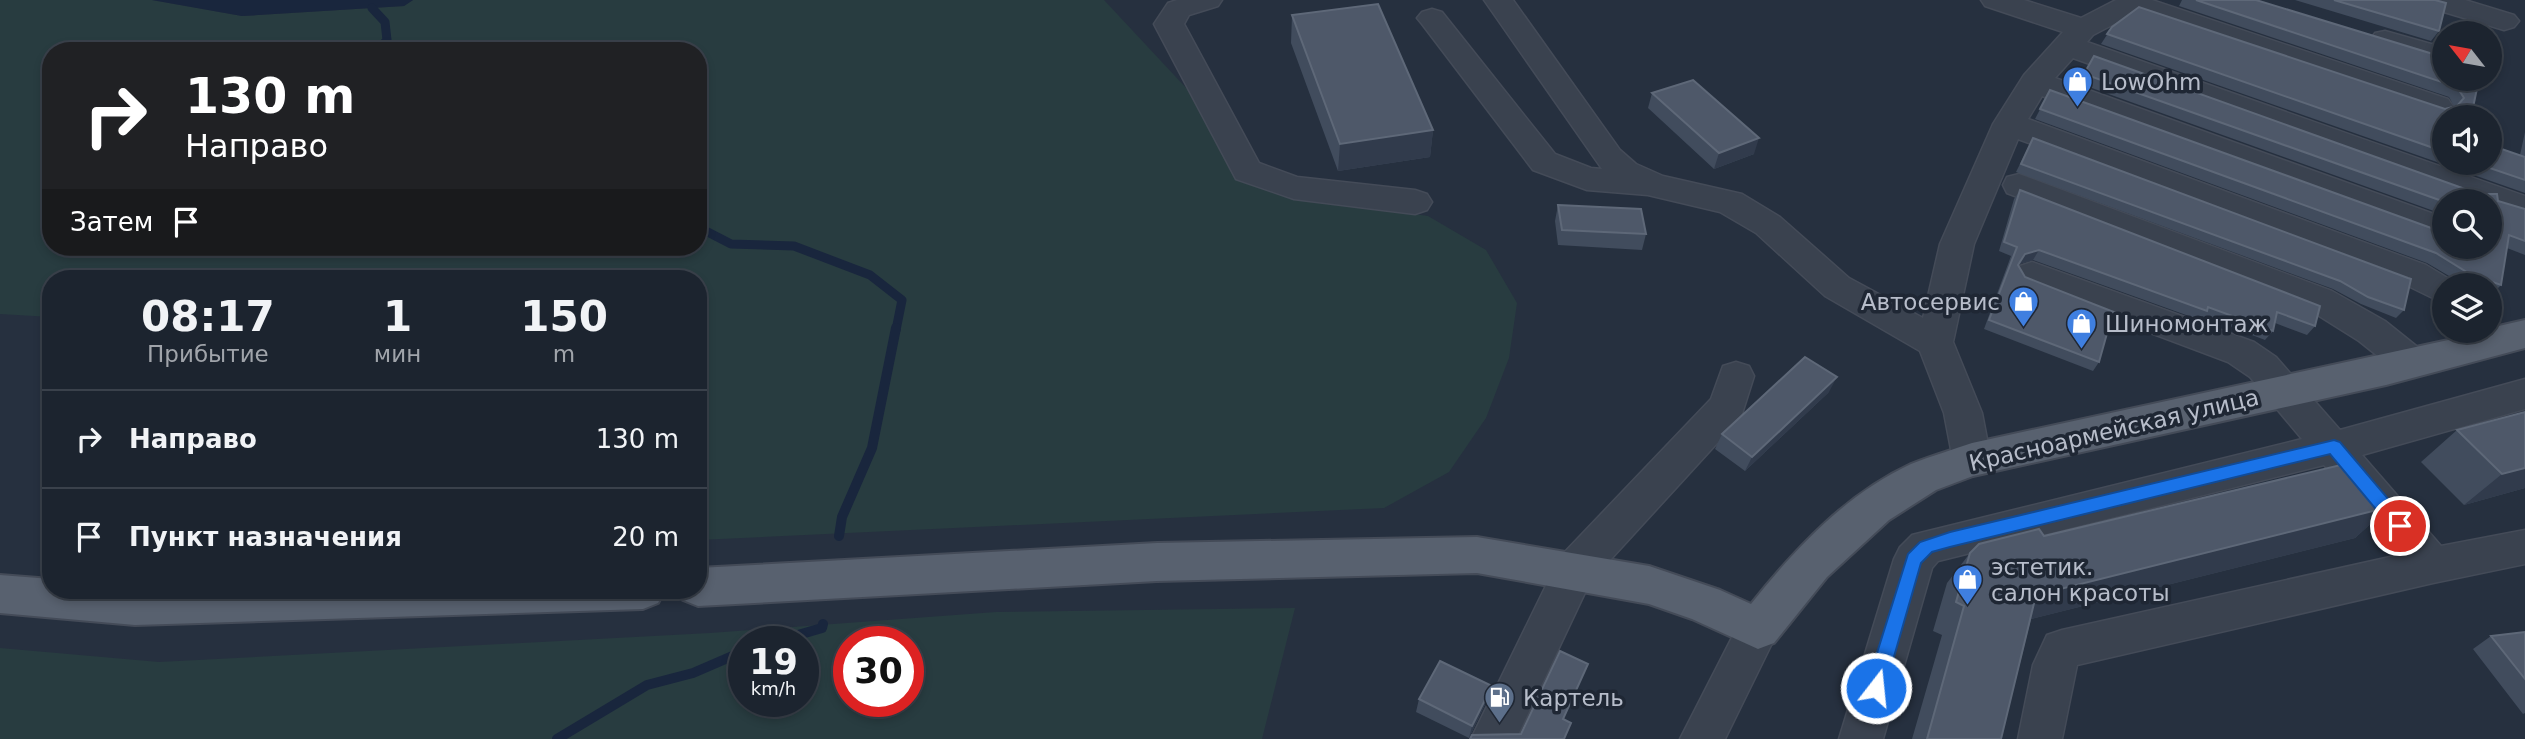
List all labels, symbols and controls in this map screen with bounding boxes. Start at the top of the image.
north arrow [2432,21,2502,91]
map controls [2432,21,2502,343]
shop icon: LowOhm [2061,65,2095,109]
text: 130 m [185,68,355,125]
place label: LowOhm [2101,69,2201,95]
icon: right [70,70,161,161]
button: sound [2432,105,2502,175]
text: Направо [185,127,328,165]
button: search [2432,189,2502,259]
icon: arrive [167,203,205,241]
text: Затем [70,207,153,237]
button: layers [2432,273,2502,343]
shop icon: Автосервис [2006,285,2040,329]
place label: Автосервис [1861,289,2000,315]
text: 08:17 [141,292,275,341]
text: 1 [383,292,412,341]
text: 150 [520,292,608,341]
shop icon: Шиномонтаж [2065,307,2099,351]
place label: Шиномонтаж [2105,311,2268,337]
text: Прибытие [147,341,269,367]
text: мин [374,341,421,367]
text: m [553,341,575,367]
street label: Красноармейская улица [1967,384,2261,476]
icon: right [70,420,108,458]
text: Направо [129,424,257,454]
text: 130 m [596,424,679,454]
pin [2370,496,2430,556]
icon: arrive [2381,507,2419,545]
icon: arrive [70,518,108,556]
text: Пункт назначения [129,522,402,552]
text: 20 m [612,522,679,552]
place label: эстетик. салон красоты [1991,554,2170,606]
shop icon: эстетик. салон красоты [1951,563,1985,607]
speed limit sign: 30 [833,626,924,717]
text: 19 [749,642,798,682]
position arrow [1839,651,1913,725]
text: km/h [751,678,796,699]
fuel station icon: Картель [1483,681,1517,725]
place label: Картель [1523,685,1624,711]

